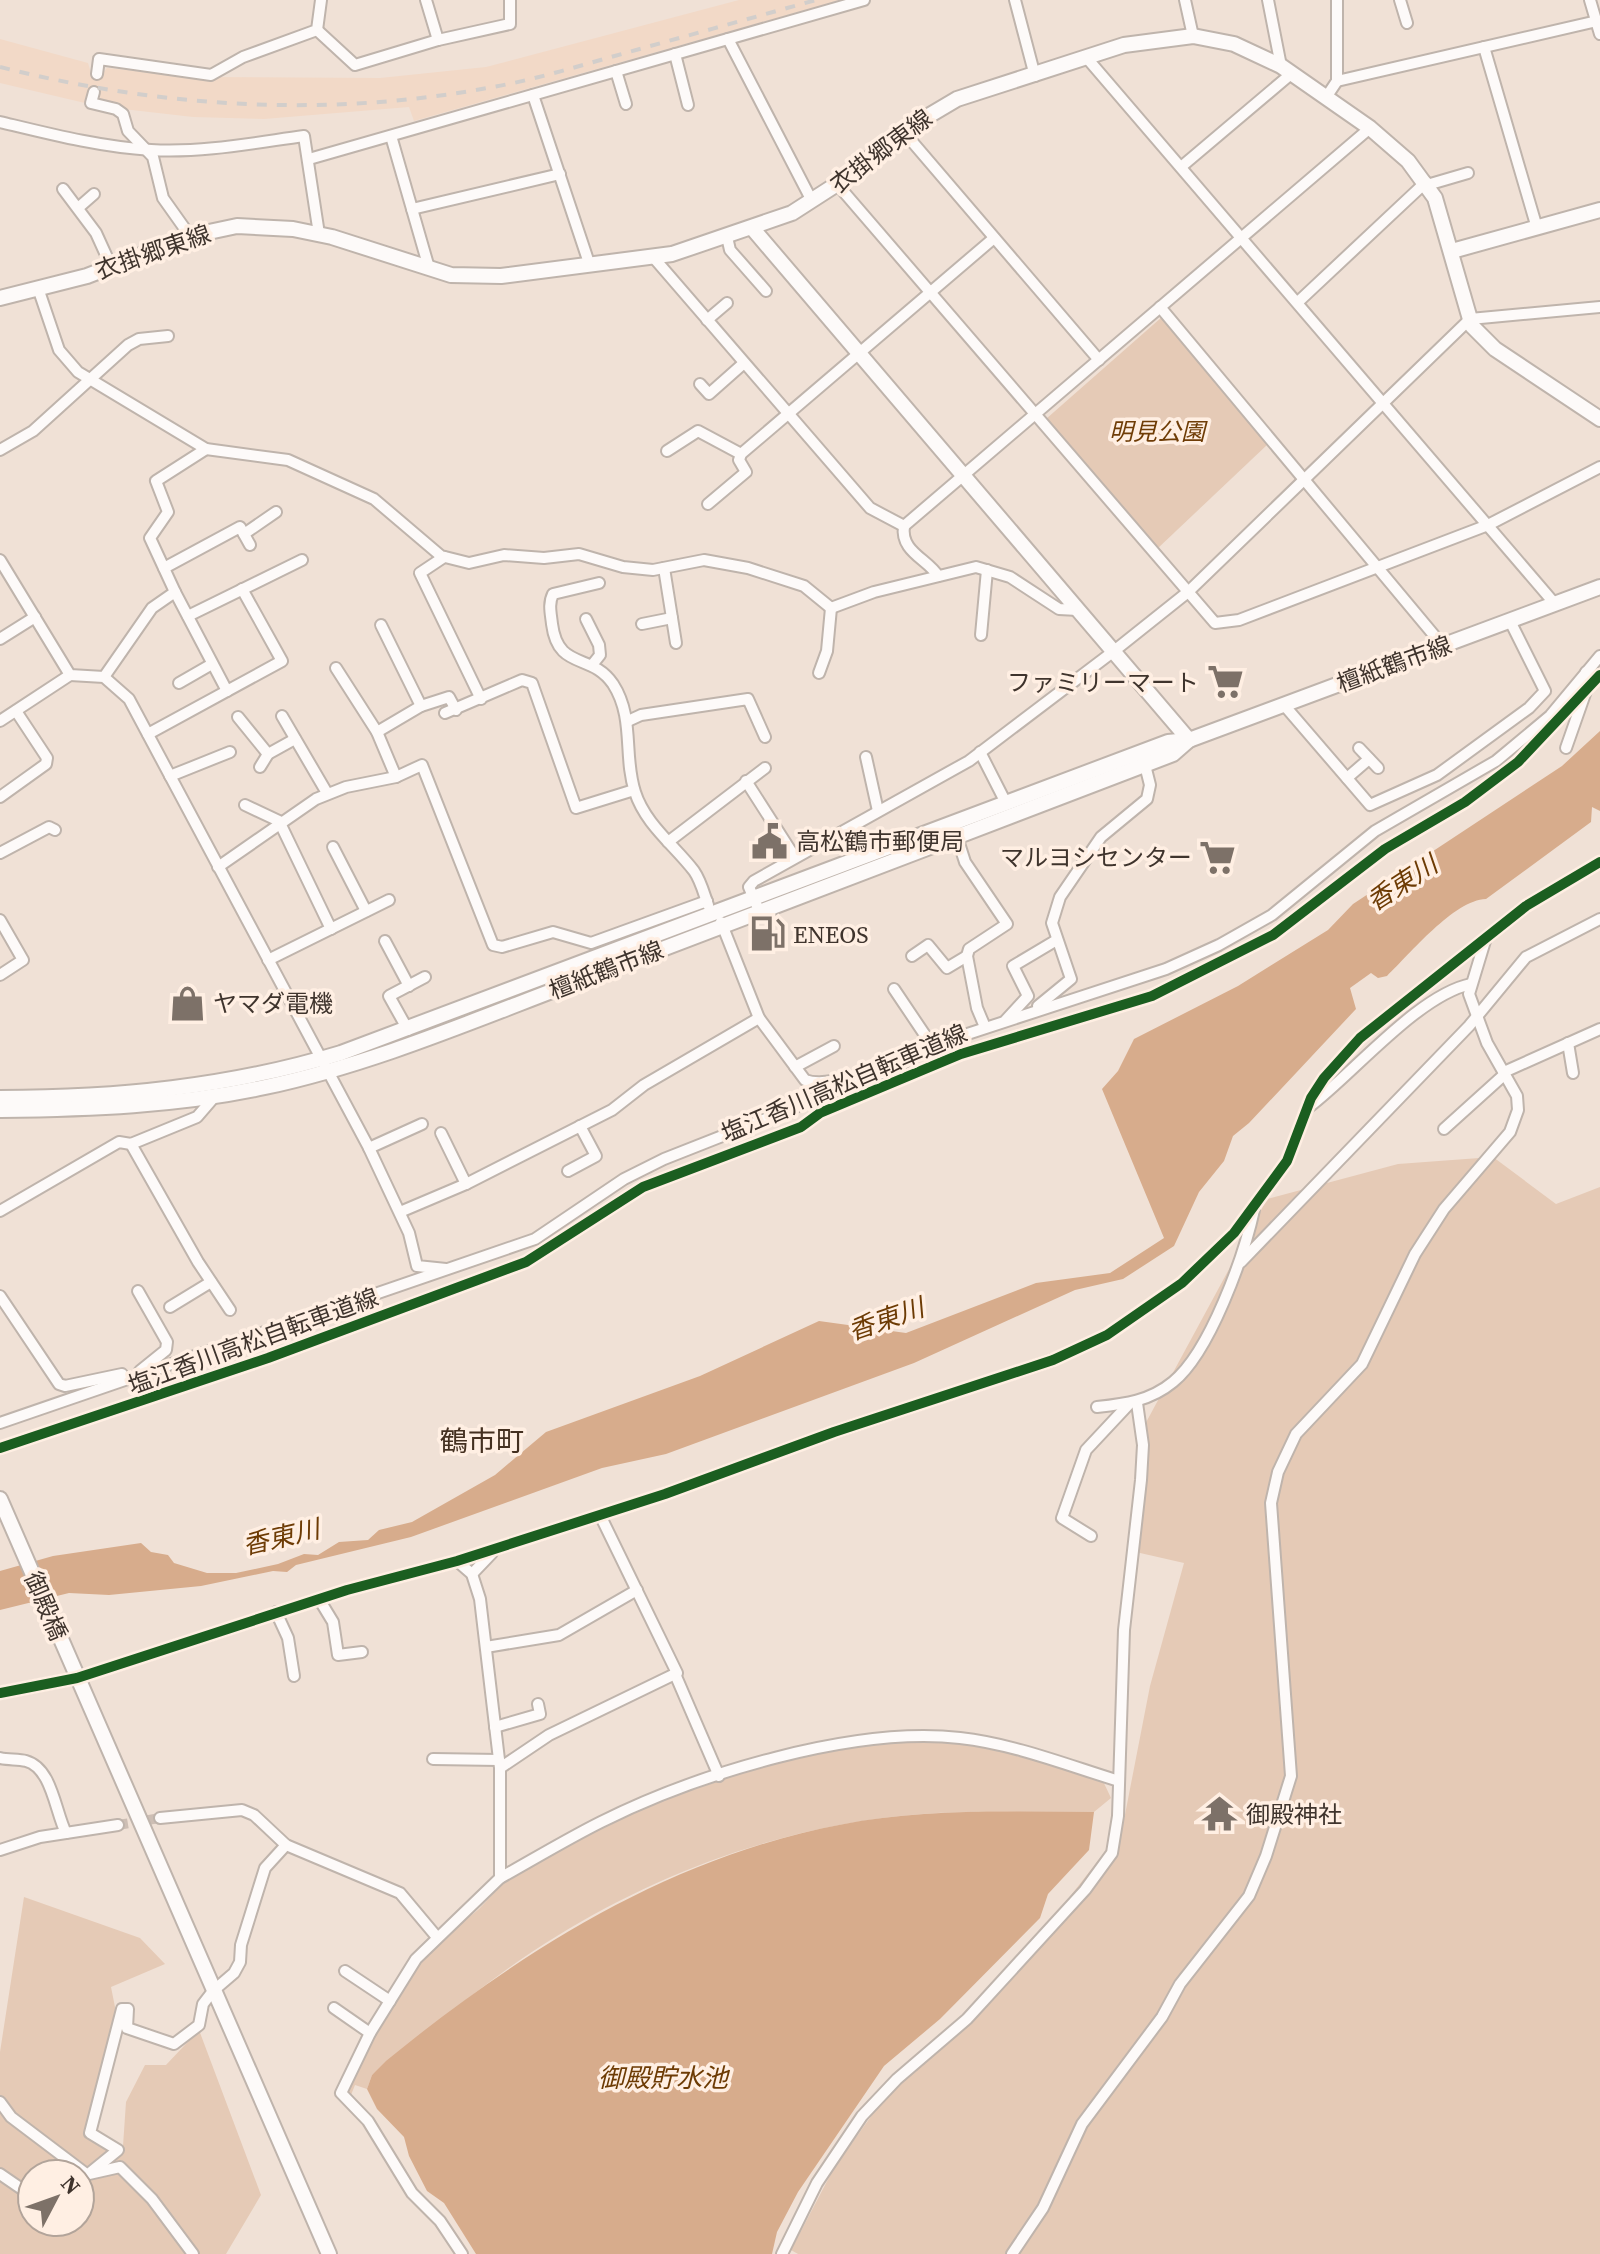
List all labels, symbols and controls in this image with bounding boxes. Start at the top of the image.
street label: 衣掛郷東線 [823,102,939,200]
street label: 衣掛郷東線 [91,217,215,287]
park label: 明見公園 [1109,415,1208,448]
street label: 檀紙鶴市線 [1332,628,1456,700]
supermarket icon: ファミリーマート [1206,663,1244,701]
place label: ファミリーマート [1007,666,1199,699]
public building icon: 高松鶴市郵便局 [751,822,789,860]
place label: 高松鶴市郵便局 [796,825,964,858]
supermarket icon: マルヨシセンター [1199,838,1237,876]
place label: マルヨシセンター [1000,841,1192,874]
water label: 香東川 [1359,845,1447,919]
fuel station icon: ENEOS [748,915,786,953]
place label: ENEOS [793,918,869,951]
street label: 檀紙鶴市線 [544,933,668,1007]
shop icon: ヤマダ電機 [168,984,206,1022]
place label: ヤマダ電機 [213,987,333,1020]
street label: 塩江香川高松自転車道線 [716,1016,972,1150]
street label: 塩江香川高松自転車道線 [123,1280,383,1402]
water label: 香東川 [843,1288,932,1349]
district label: 鶴市町 [440,1422,524,1460]
water label: 香東川 [239,1510,326,1563]
street label: 御殿橋 [17,1566,75,1646]
temple icon: 御殿神社 [1201,1795,1239,1833]
place label: 御殿神社 [1246,1798,1342,1831]
water label: 御殿貯水池 [598,2060,731,2096]
north arrow [16,2158,96,2238]
text: N [55,2169,88,2201]

